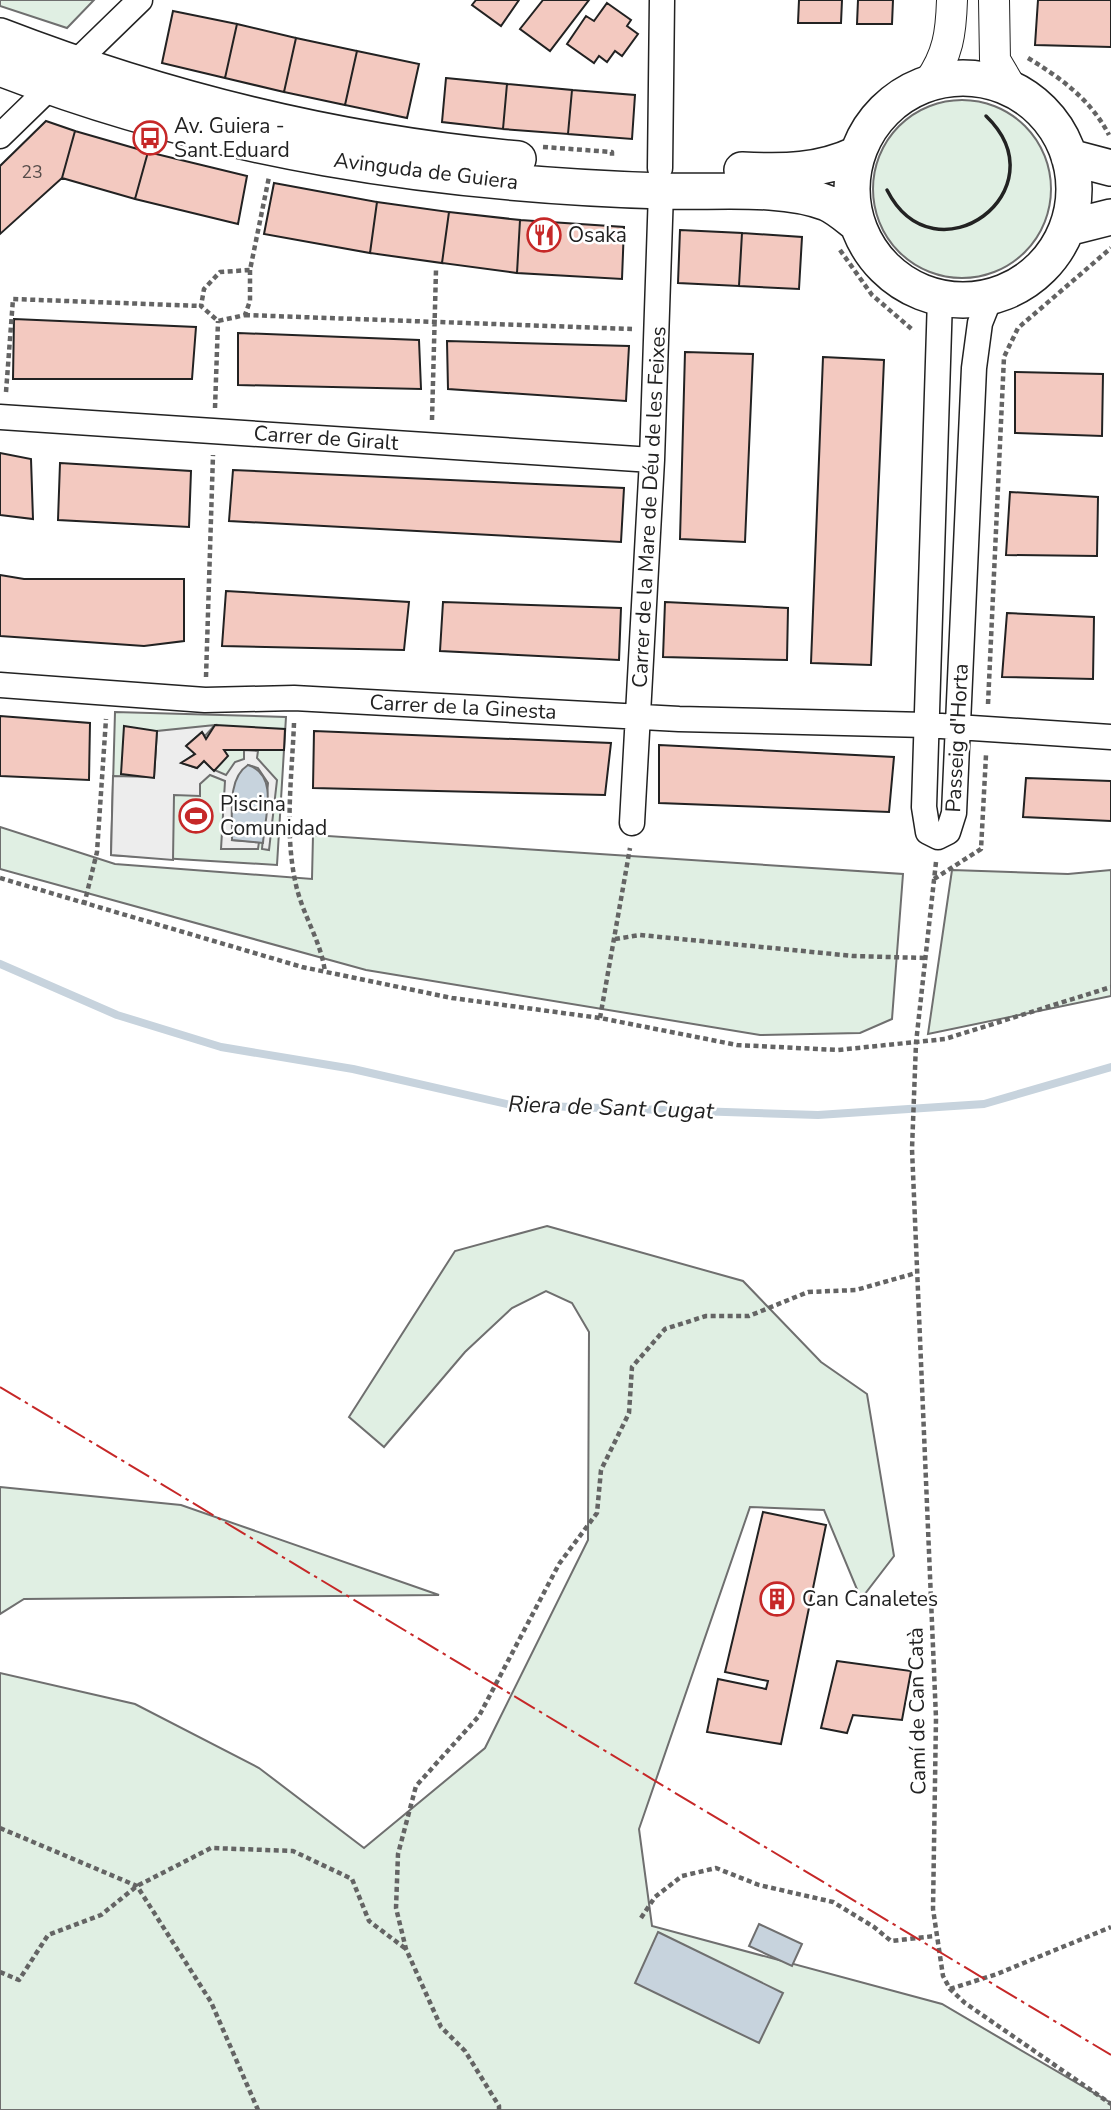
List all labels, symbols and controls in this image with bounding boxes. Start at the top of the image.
place label: Av. Guiera - Sant Eduard [174,112,290,164]
bus stop icon: Av. Guiera - Sant Eduard [131,119,169,157]
street label: Avinguda de Guiera [332,146,520,196]
house number: 23 [21,160,43,184]
restaurant icon: Osaka [525,216,563,254]
place label: Osaka [568,221,627,249]
street label: Carrer de la Mare de Déu de les Feixes [626,325,672,689]
street label: Carrer de Giralt [253,419,400,457]
street label: Passeig d'Horta [939,663,975,813]
street label: Carrer de la Ginesta [369,688,557,726]
place label: Piscina Comunidad [220,790,327,842]
sports icon: Piscina Comunidad [177,797,215,835]
water label: Riera de Sant Cugat [508,1088,715,1127]
building icon: Can Canaletes [758,1580,796,1618]
place label: Can Canaletes [802,1585,938,1613]
street label: Camí de Can Catà [902,1627,932,1795]

